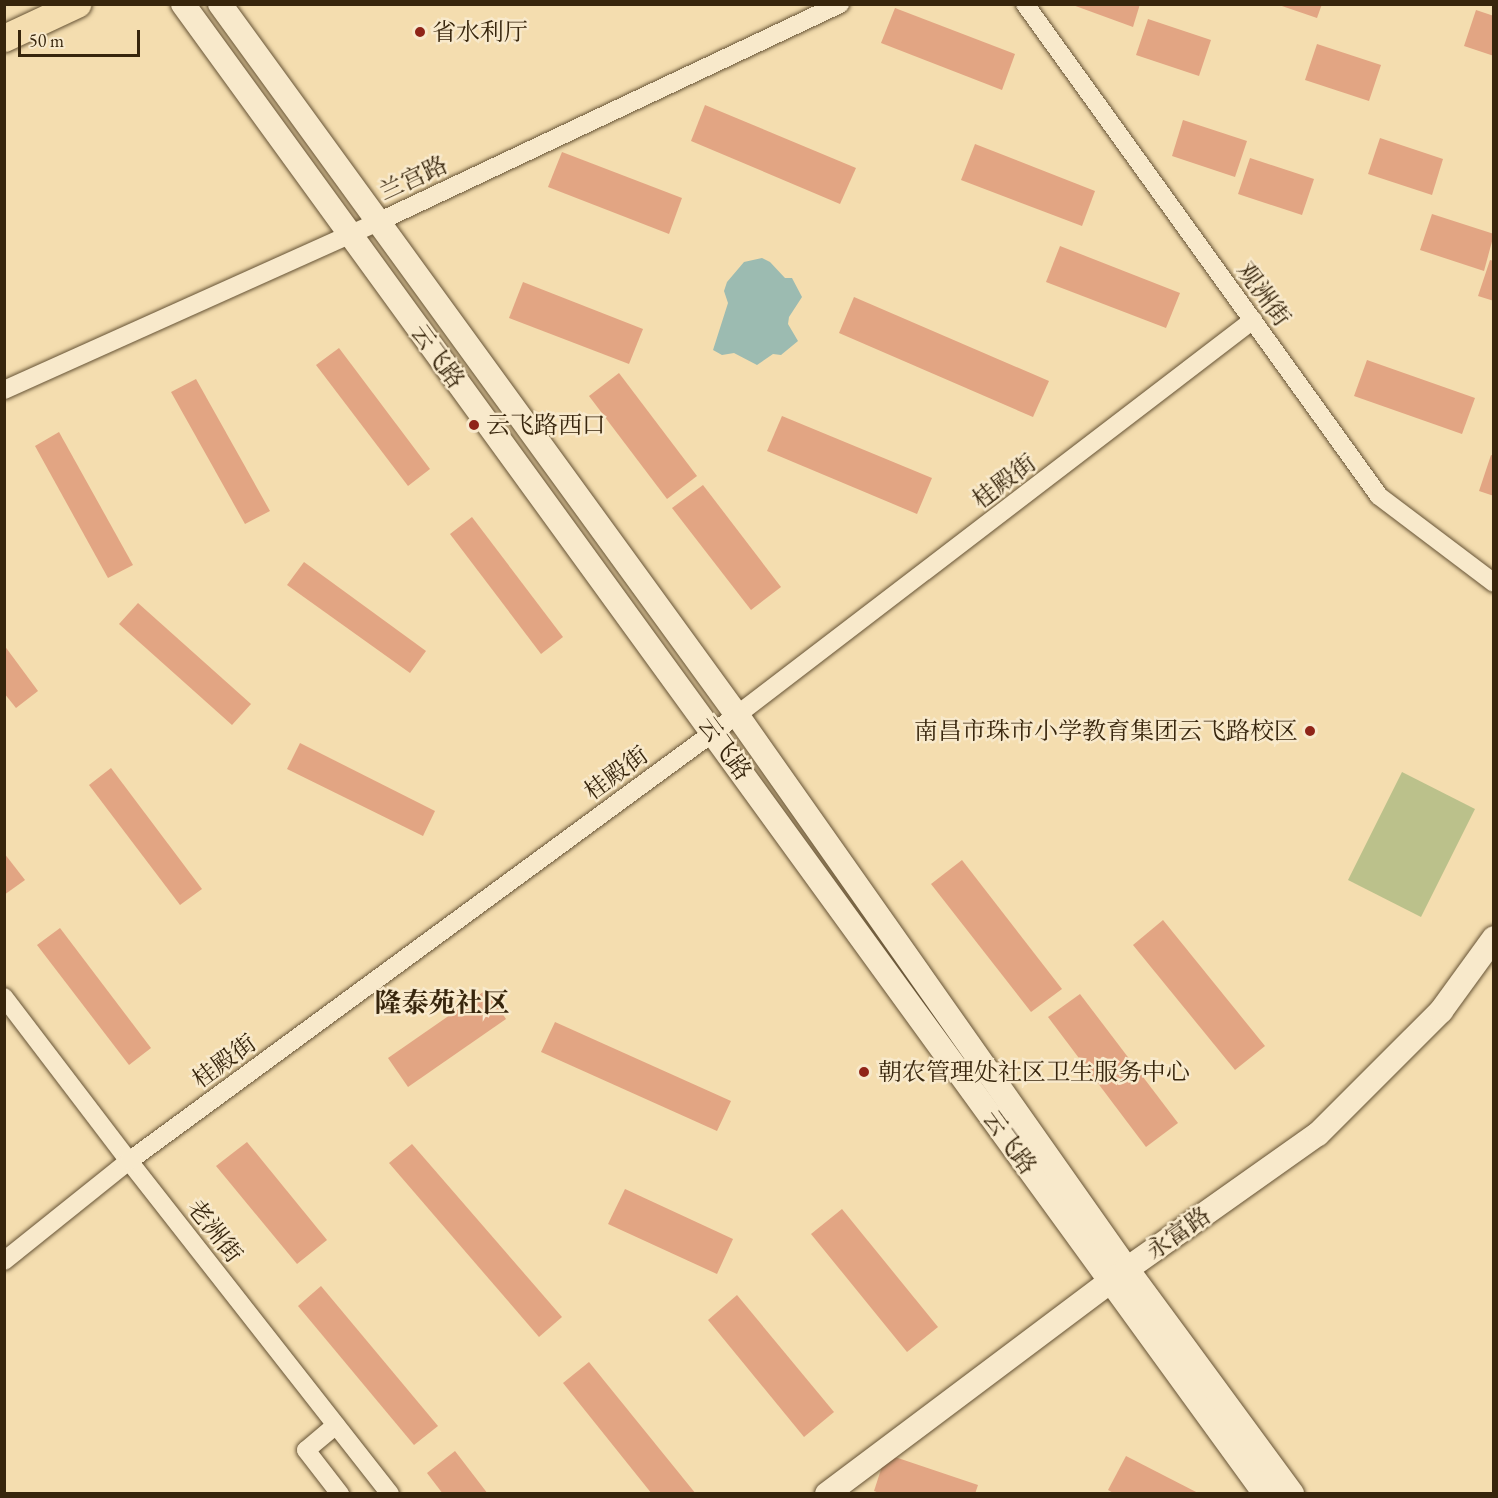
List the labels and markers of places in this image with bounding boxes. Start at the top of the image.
place label: 省水利厅 [432,18,528,46]
marker: 省水利厅 [413,25,427,39]
place label: 云飞路西口 [486,411,606,439]
marker: 云飞路西口 [467,418,481,432]
place label: 南昌市珠市小学教育集团云飞路校区 [914,717,1298,745]
marker: 南昌市珠市小学教育集团云飞路校区 [1303,724,1317,738]
place label: 朝农管理处社区卫生服务中心 [878,1058,1190,1086]
marker: 朝农管理处社区卫生服务中心 [855,1063,873,1081]

